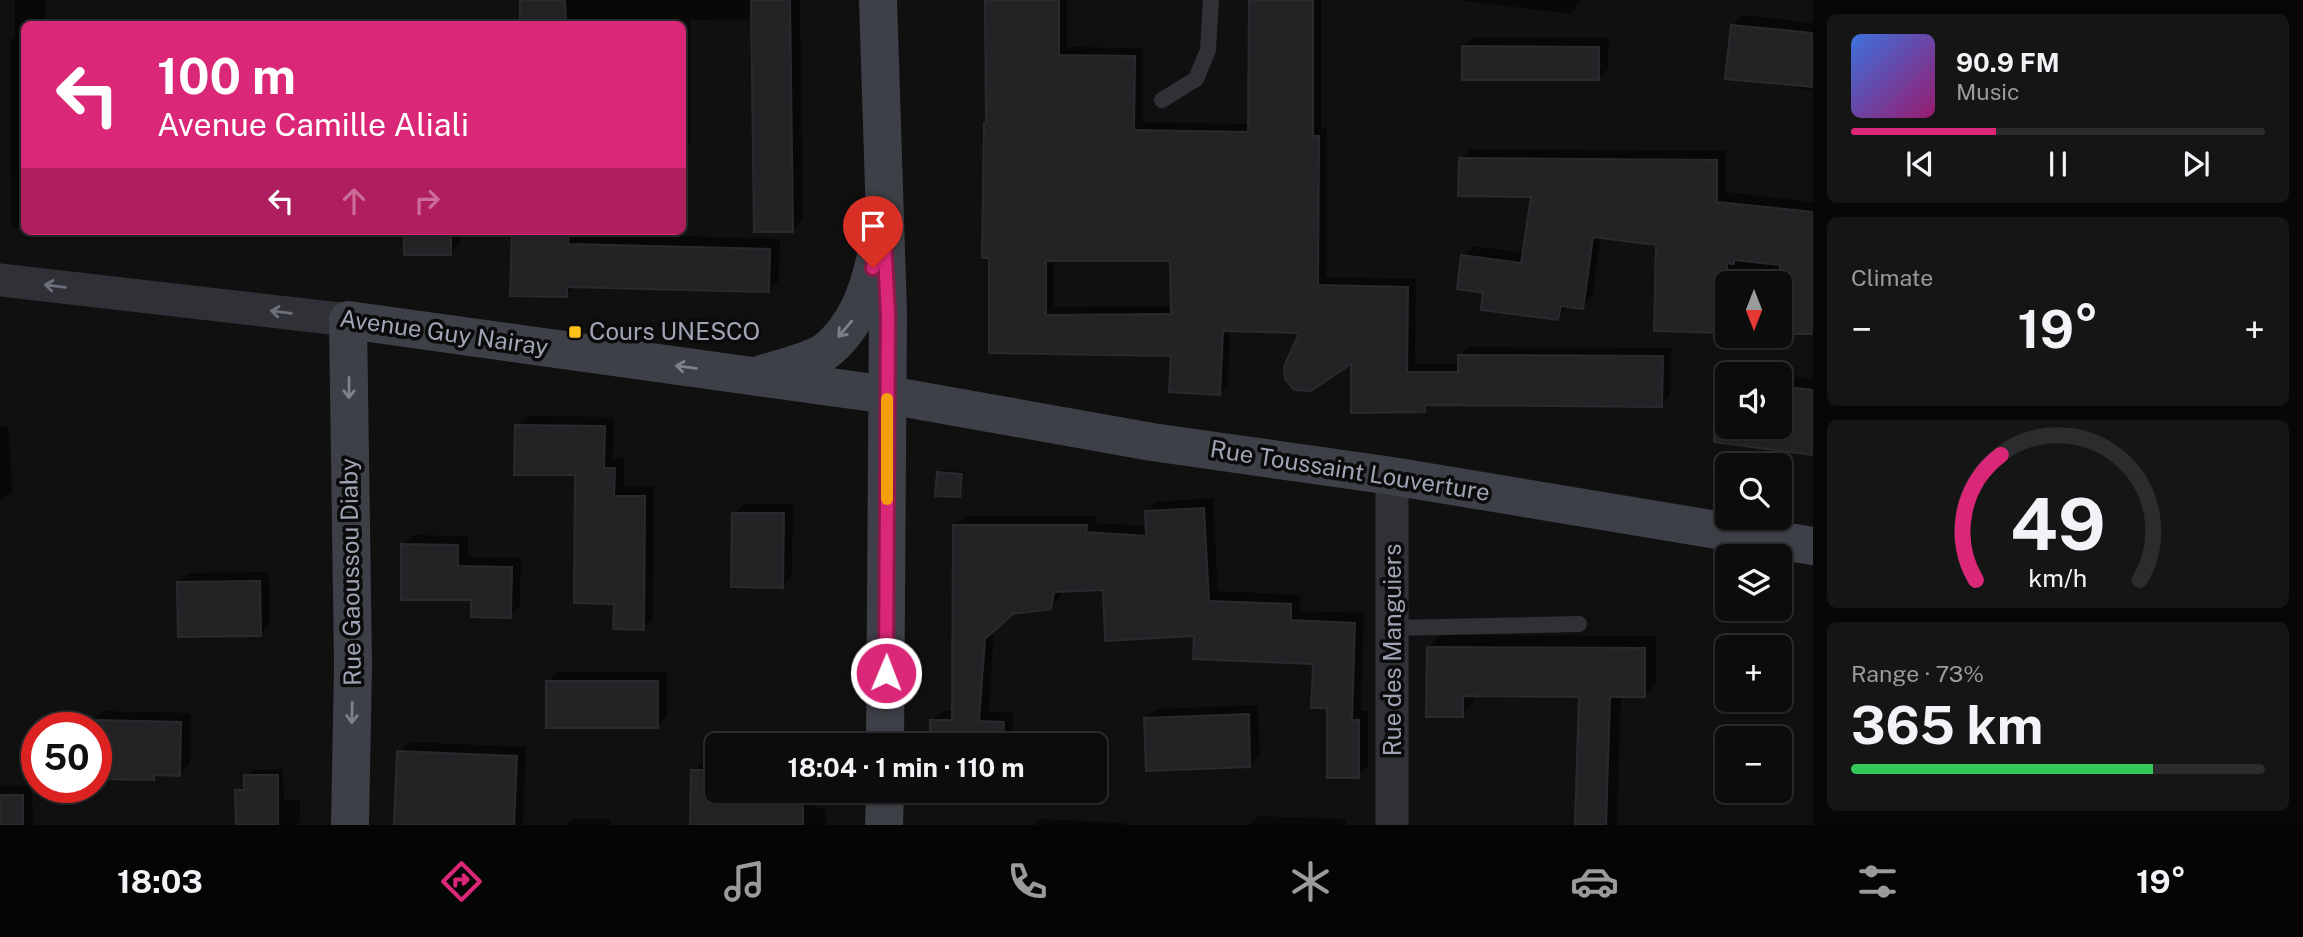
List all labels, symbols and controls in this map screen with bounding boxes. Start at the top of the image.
text: 100 m [157,47,296,105]
text: 90.9 FM [1956,47,2060,78]
icon: left [42,49,133,140]
text: Music [1956,78,2020,105]
text: Avenue Camille Aliali [157,106,469,143]
icon: previous [1901,145,1939,183]
icon: pause [2039,145,2077,183]
icon: next [2177,145,2215,183]
icon: left [262,182,300,220]
icon: ahead [335,182,373,220]
icon: right [408,182,446,220]
pin [843,196,903,268]
icon: arrive [854,207,892,245]
text: Climate [1851,264,1933,291]
north arrow [1715,271,1792,348]
map controls [1715,271,1792,803]
one-way arrow [44,279,66,292]
text: 19° [2017,299,2099,360]
street label: Avenue Guy Nairay [338,304,550,361]
one-way arrow [270,305,292,318]
text: − [1851,307,1872,352]
text: + [2244,307,2265,352]
place label: Cours UNESCO [589,317,760,345]
one-way arrow [837,320,853,338]
marker: Cours UNESCO [567,324,583,340]
one-way arrow [675,360,698,373]
button: sound [1715,362,1792,439]
one-way arrow [342,376,356,399]
street label: Rue Toussaint Louverture [1208,434,1492,506]
button: search [1715,453,1792,530]
street label: Rue Gaoussou Diaby [334,458,366,686]
text: 49 [2010,481,2106,566]
street label: Rue des Manguiers [1378,544,1406,756]
button: layers [1715,544,1792,621]
text: km/h [2029,563,2087,593]
button: + [1715,635,1792,712]
position arrow [849,636,923,710]
text: Range · 73% [1851,660,1984,687]
text: 365 km [1851,695,2043,756]
one-way arrow [345,702,359,725]
speed limit sign: 50 [21,712,112,803]
button: − [1715,726,1792,803]
text: 18:04 · 1 min · 110 m [788,752,1024,783]
icon: directions [437,857,486,906]
icon: music [720,857,769,906]
icon: phone [1003,857,1052,906]
icon: climate [1286,857,1335,906]
icon: car [1570,857,1619,906]
icon: filters [1853,857,1902,906]
text: 18:03 [117,863,203,900]
text: 19° [2136,863,2186,900]

